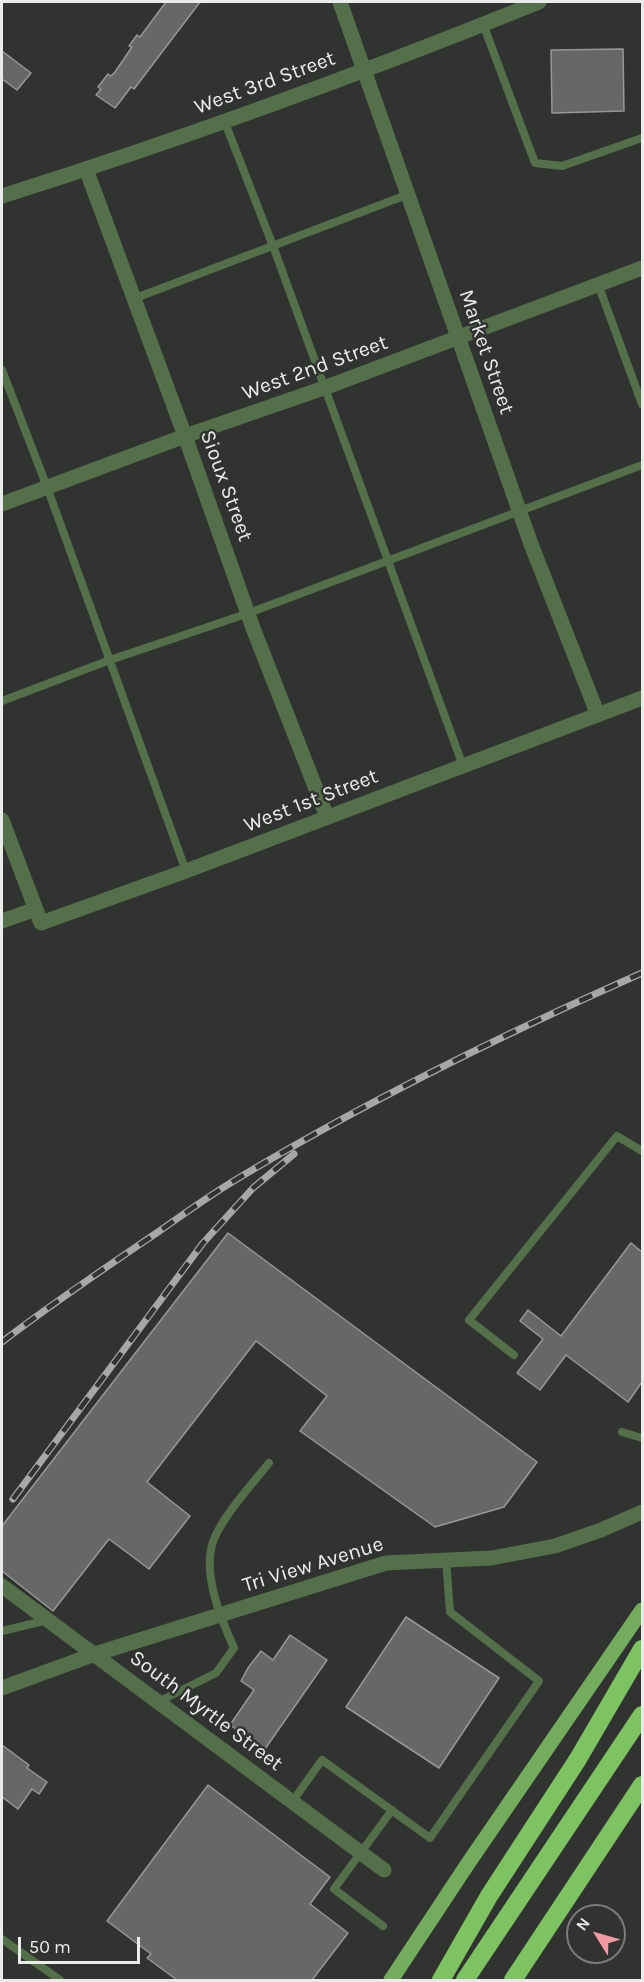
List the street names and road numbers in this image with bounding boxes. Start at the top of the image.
street label: West 3rd Street [191,46,339,120]
street label: Market Street [453,286,519,418]
street label: West 2nd Street [239,330,391,406]
street label: Sioux Street [194,427,258,545]
street label: West 1st Street [241,764,381,838]
street label: Tri View Avenue [240,1532,386,1598]
street label: South Myrtle Street [125,1645,287,1777]

